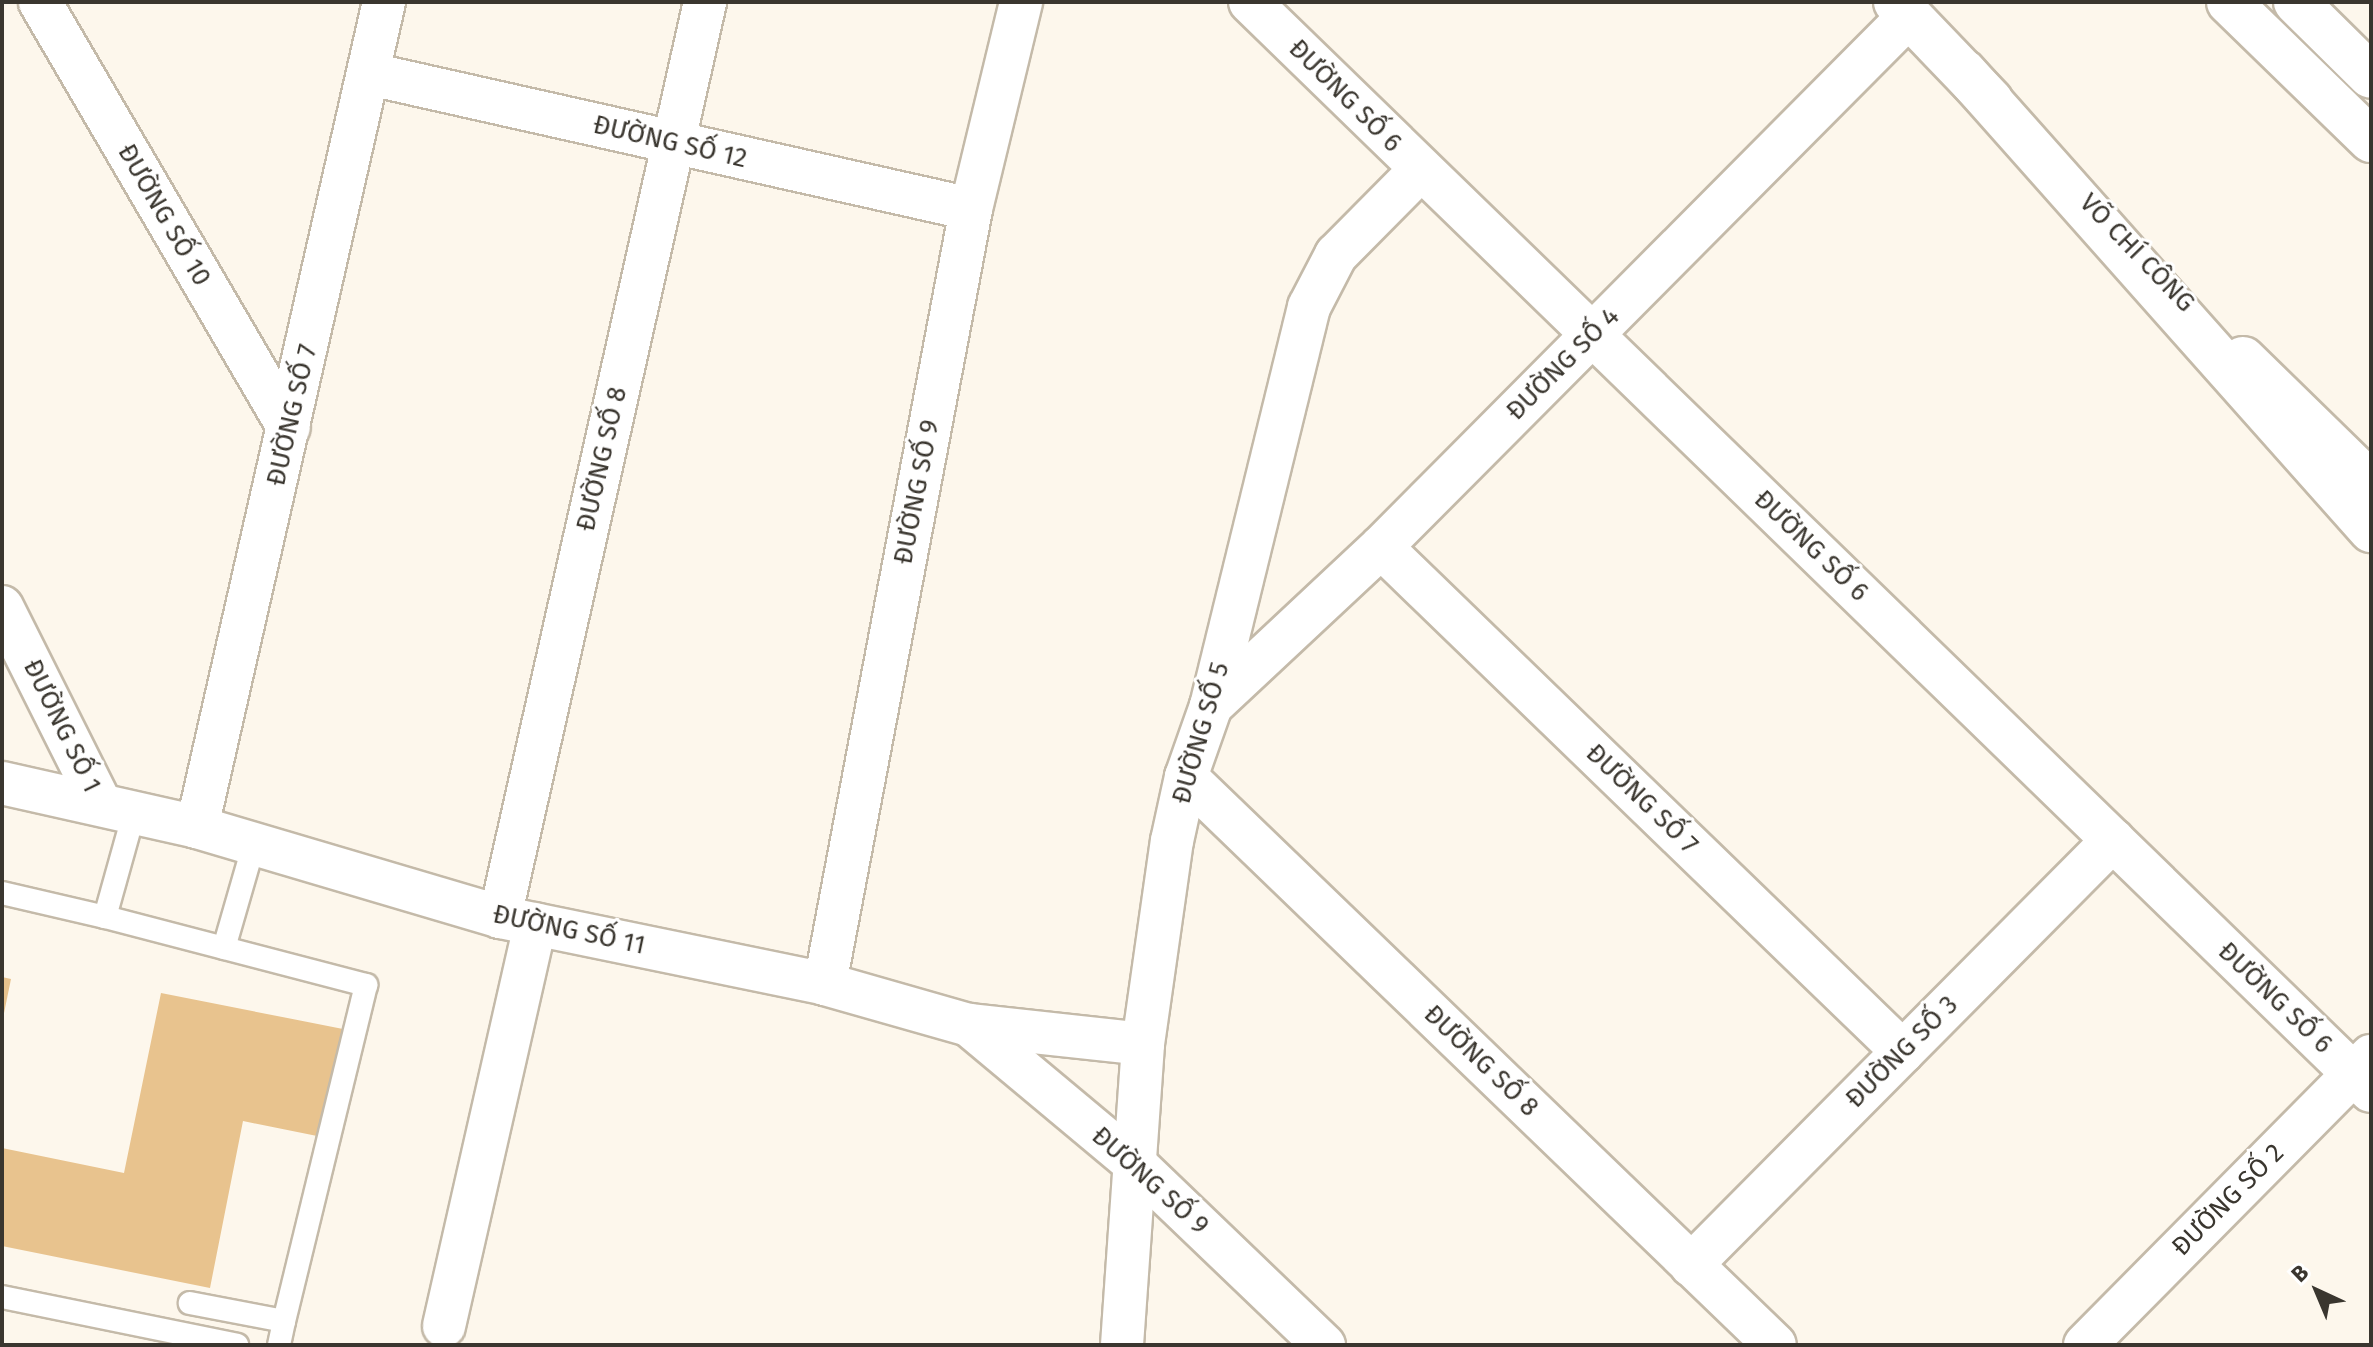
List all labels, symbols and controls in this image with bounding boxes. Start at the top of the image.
street label: ĐƯỜNG SỐ 6 [1282,33,1408,159]
street label: ĐƯỜNG SỐ 12 [590,109,750,175]
street label: ĐƯỜNG SỐ 10 [111,139,217,291]
street label: VÕ CHÍ CÔNG [2073,187,2201,319]
street label: ĐƯỜNG SỐ 4 [1500,301,1626,427]
street label: ĐƯỜNG SỐ 7 [261,341,323,489]
street label: ĐƯỜNG SỐ 8 [570,384,634,534]
street label: ĐƯỜNG SỐ 9 [888,417,946,567]
street label: ĐƯỜNG SỐ 6 [1747,484,1875,608]
street label: ĐƯỜNG SỐ 1 [16,654,108,798]
street label: ĐƯỜNG SỐ 5 [1166,659,1236,807]
street label: ĐƯỜNG SỐ 7 [1579,738,1705,860]
street label: ĐƯỜNG SỐ 11 [490,899,648,961]
street label: ĐƯỜNG SỐ 6 [2211,936,2339,1060]
street label: ĐƯỜNG SỐ 3 [1839,989,1965,1115]
street label: ĐƯỜNG SỐ 8 [1417,999,1545,1123]
street label: ĐƯỜNG SỐ 9 [1085,1120,1215,1242]
street label: ĐƯỜNG SỐ 2 [2165,1137,2291,1263]
north arrow [2277,1251,2357,1331]
text: B [2286,1259,2314,1288]

